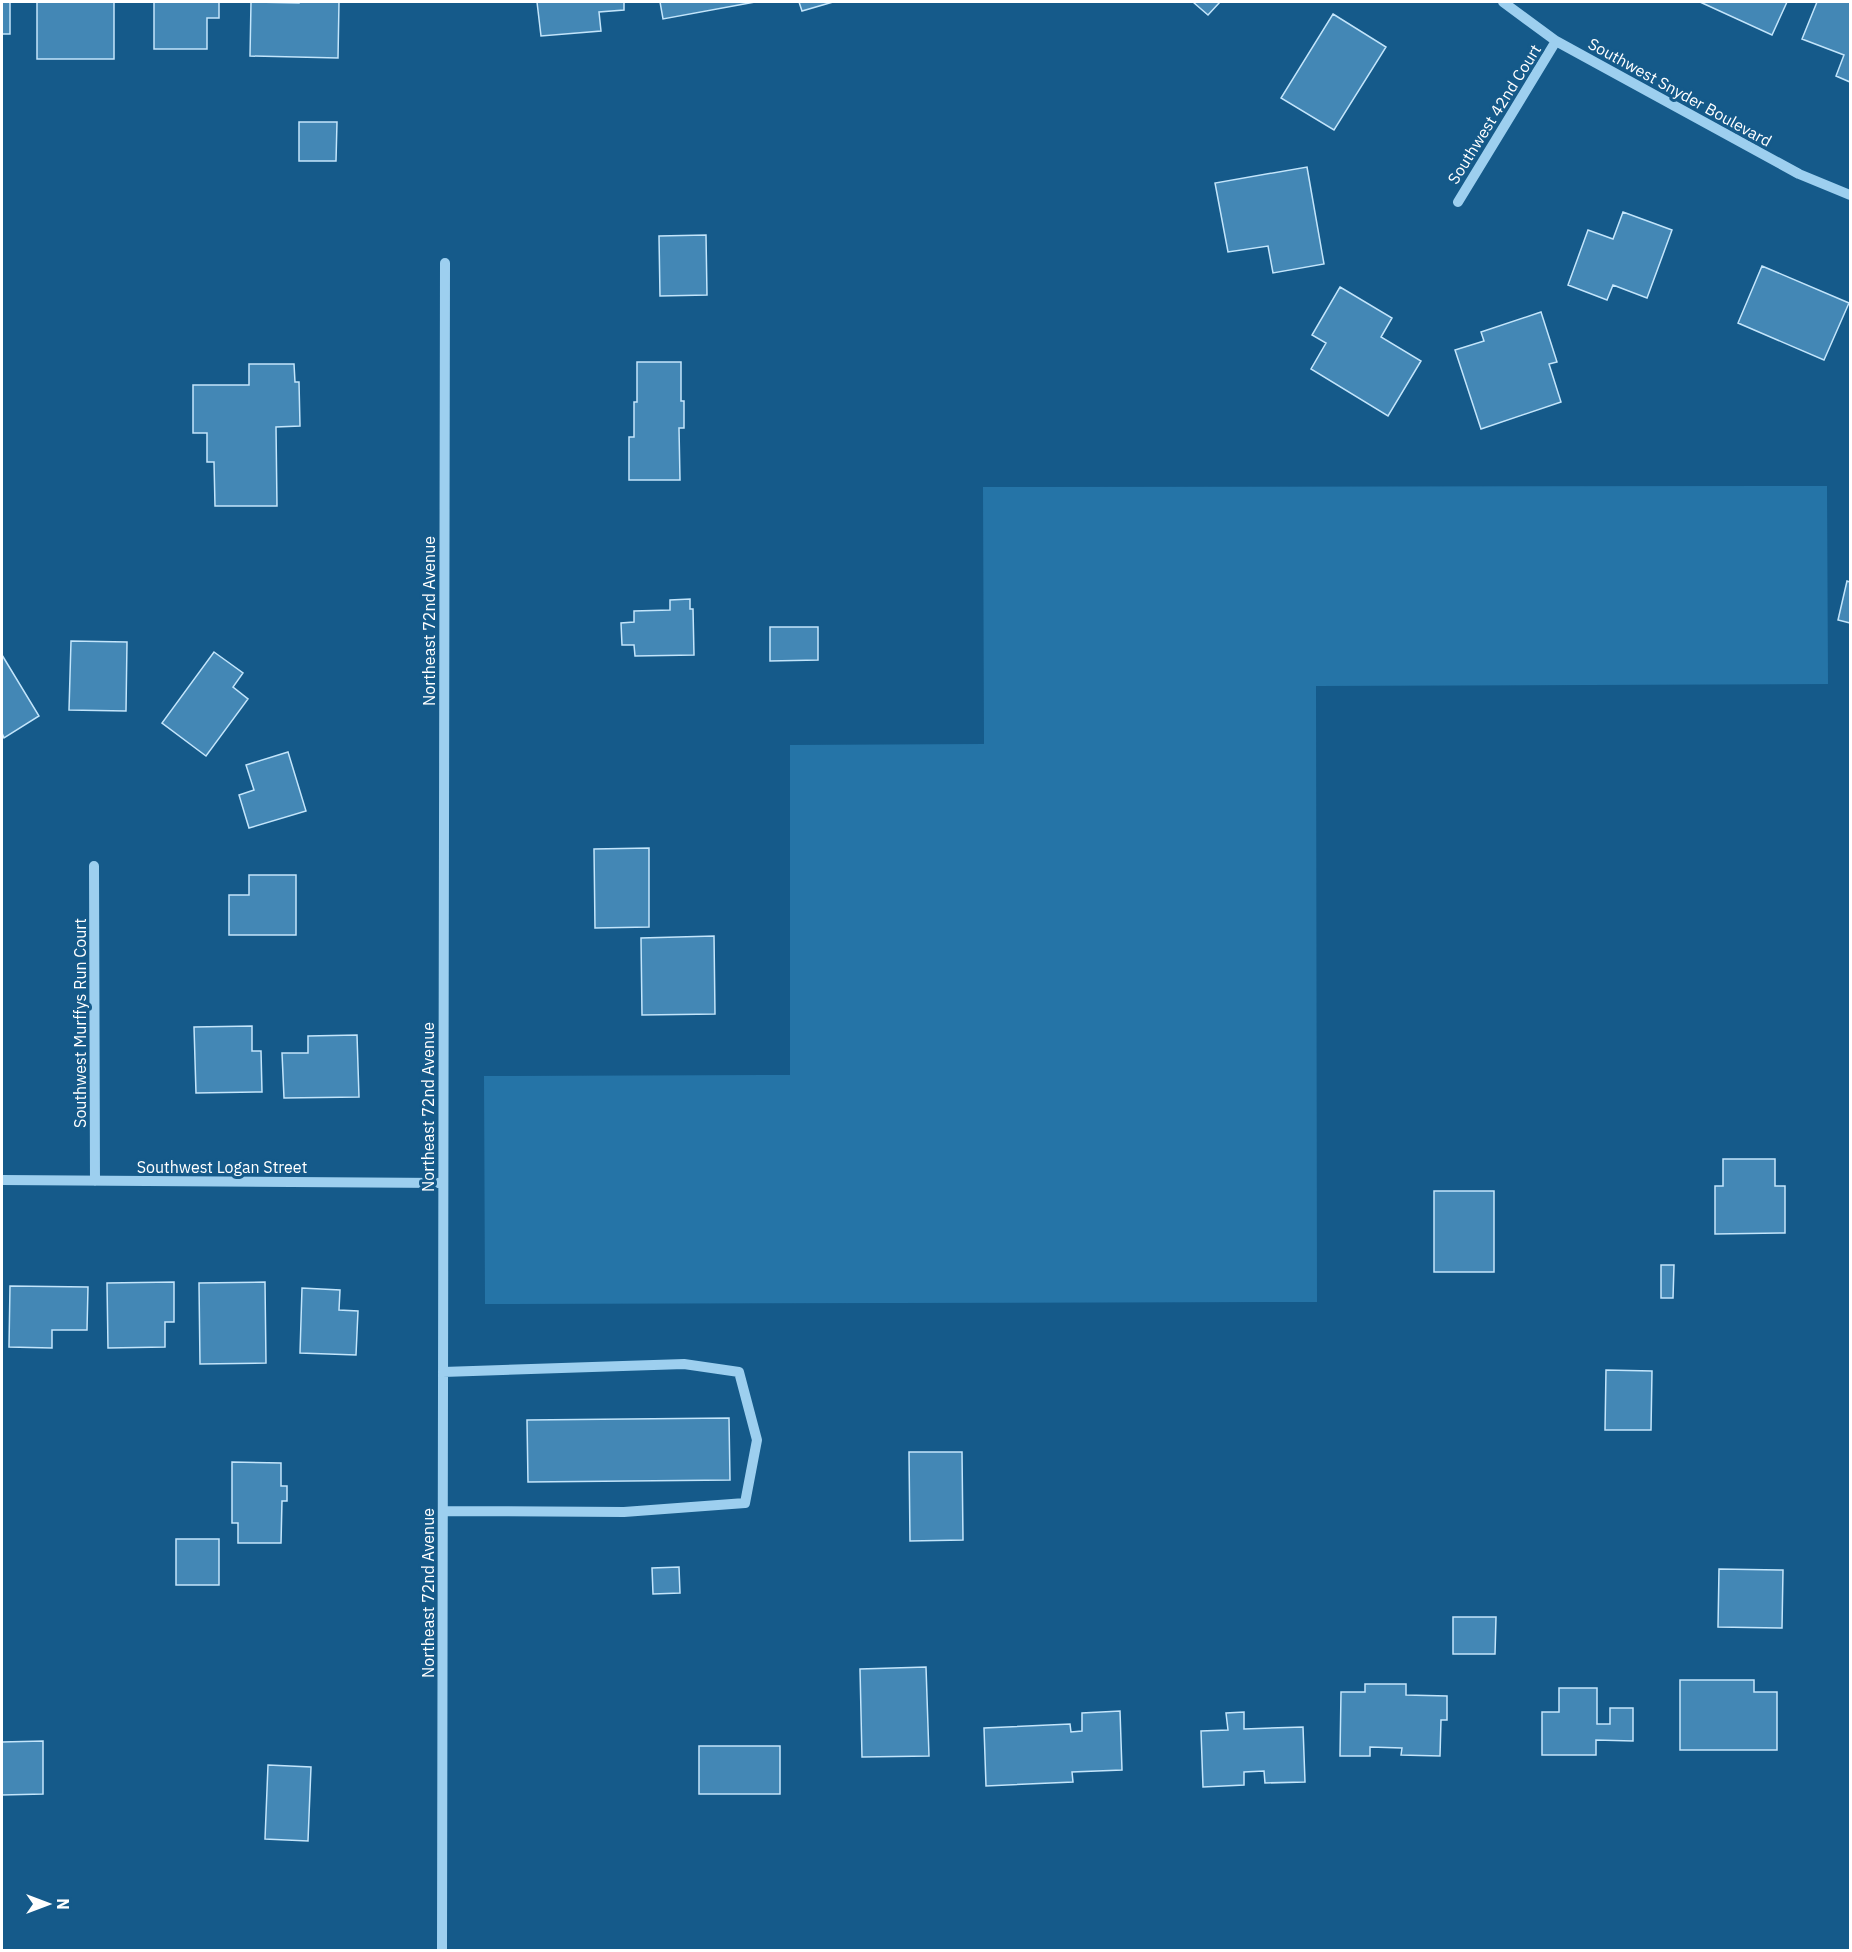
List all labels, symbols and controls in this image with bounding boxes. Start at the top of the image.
street label: Southwest Snyder Boulevard [1585,33,1775,151]
street label: Southwest 42nd Court [1443,40,1545,188]
street label: Northeast 72nd Avenue [419,536,439,706]
street label: Southwest Murffys Run Court [70,918,90,1128]
street label: Northeast 72nd Avenue [418,1022,438,1192]
street label: Southwest Logan Street [137,1157,307,1177]
street label: Northeast 72nd Avenue [418,1508,438,1678]
north arrow [18,1874,78,1934]
text: N [53,1898,73,1910]

